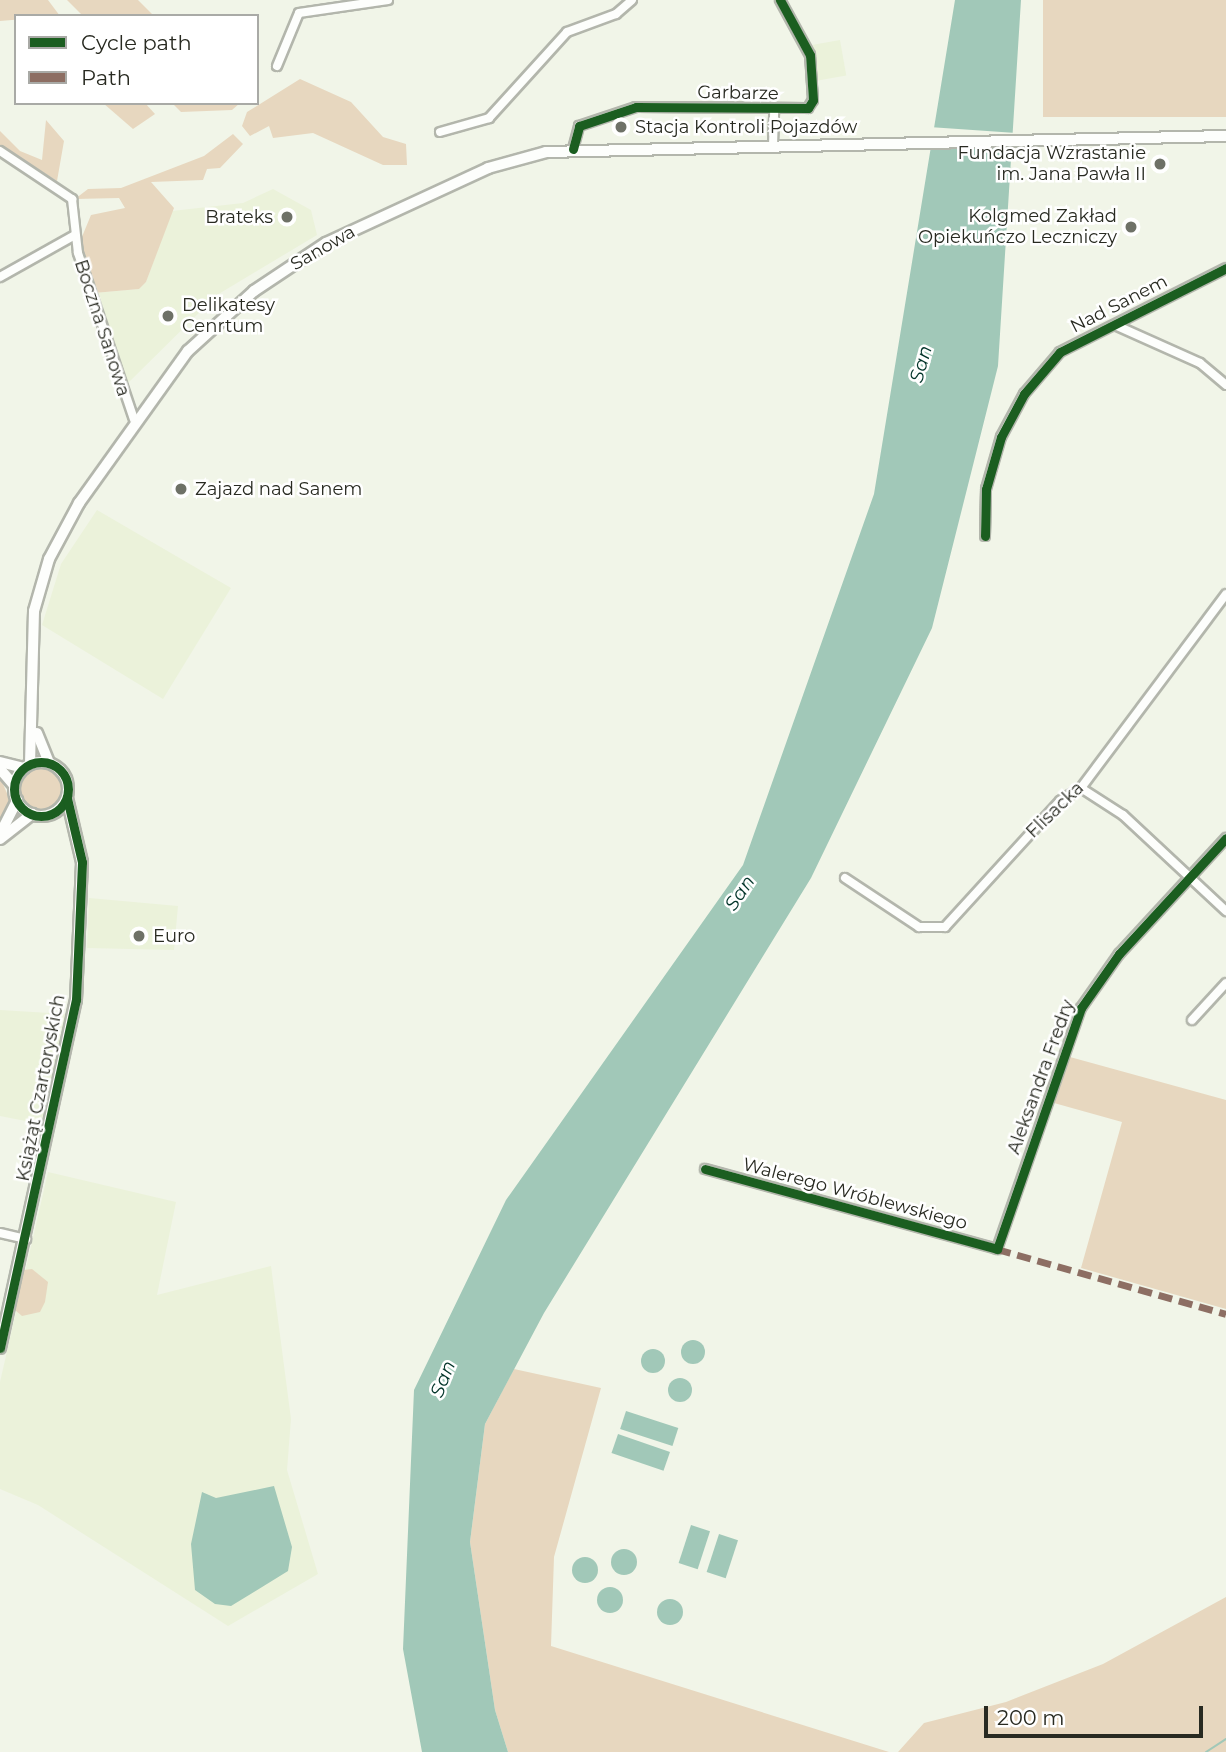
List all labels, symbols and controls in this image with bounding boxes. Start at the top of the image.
legend [14,14,259,105]
text: Cycle path [81,30,192,55]
text: Path [81,65,131,90]
street label: Garbarze [697,81,779,105]
place label: Stacja Kontroli Pojazdów [635,116,857,138]
marker: Stacja Kontroli Pojazdów [613,119,629,135]
place label: Fundacja Wzrastanie im. Jana Pawła II [957,143,1146,186]
marker: Fundacja Wzrastanie im. Jana Pawła II [1152,156,1168,172]
place label: Brateks [205,206,273,228]
place label: Kolgmed Zakład Opiekuńczo Leczniczy [918,206,1117,248]
marker: Brateks [279,209,295,225]
marker: Kolgmed Zakład Opiekuńczo Leczniczy [1123,219,1139,235]
street label: Sanowa [287,221,359,275]
street label: Boczna Sanowa [70,257,134,399]
street label: Nad Sanem [1067,270,1171,338]
place label: Delikatesy Cenrtum [182,295,275,338]
marker: Delikatesy Cenrtum [160,308,176,324]
water label: San [905,343,937,385]
place label: Zajazd nad Sanem [195,478,362,500]
marker: Zajazd nad Sanem [173,481,189,497]
street label: Flisacka [1022,777,1088,843]
water label: San [720,871,760,915]
place label: Euro [153,925,195,947]
marker: Euro [131,928,147,944]
street label: Książąt Czartoryskich [12,993,70,1183]
street label: Aleksandra Fredry [1003,997,1079,1157]
street label: Walerego Wróblewskiego [740,1154,970,1234]
water label: San [425,1357,461,1401]
scale bar [988,1692,1207,1736]
text: 200 m [997,1705,1064,1730]

